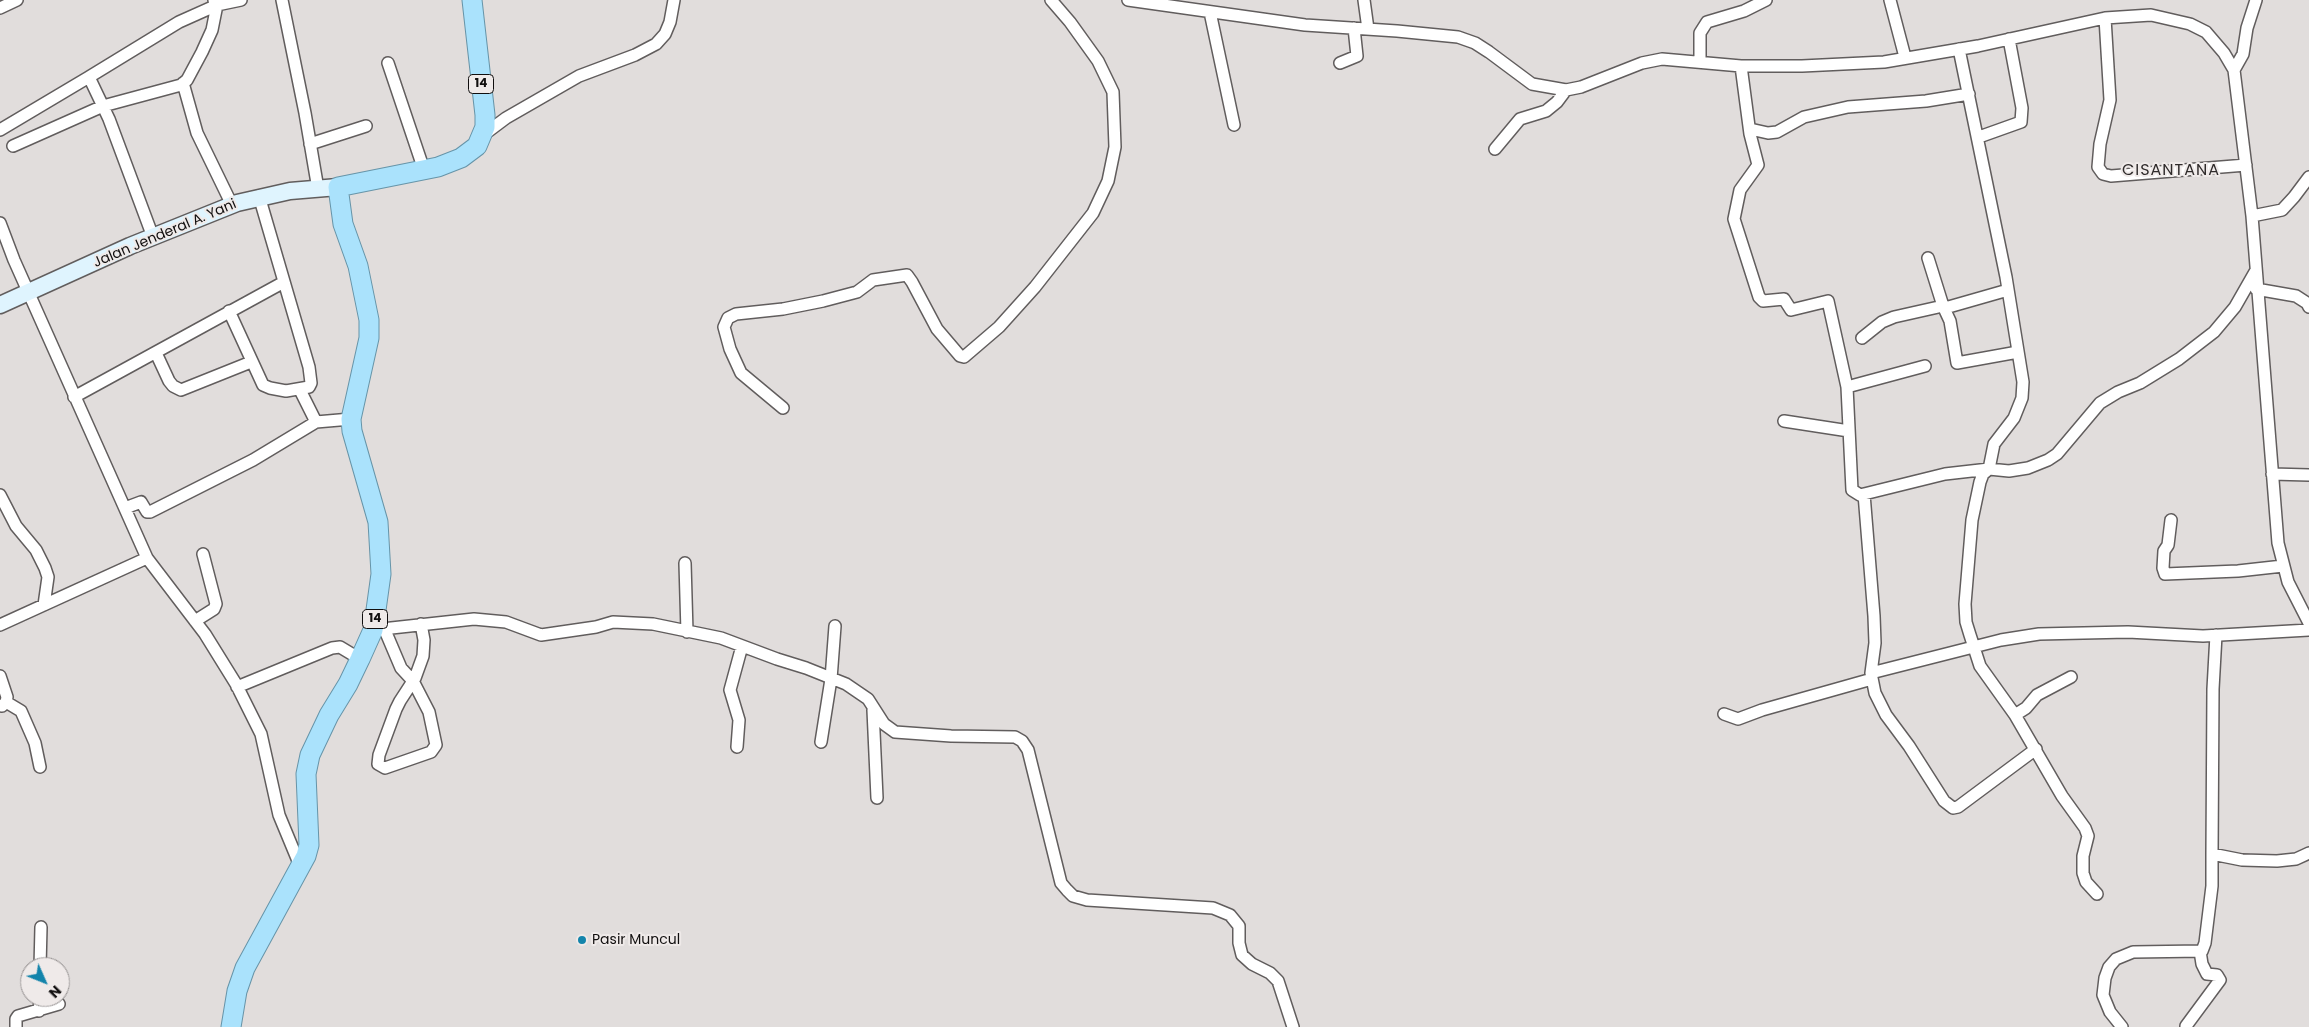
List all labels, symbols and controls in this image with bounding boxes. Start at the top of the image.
road number: 14 [468,74,494,94]
district label: CISANTANA [2121,161,2221,181]
street label: Jalan Jenderal A. Yani [91,196,239,272]
road number: 14 [362,610,388,628]
place label: Pasir Muncul [592,932,680,948]
marker: Pasir Muncul [576,934,588,946]
north arrow [20,957,70,1007]
text: N [44,981,66,1002]

